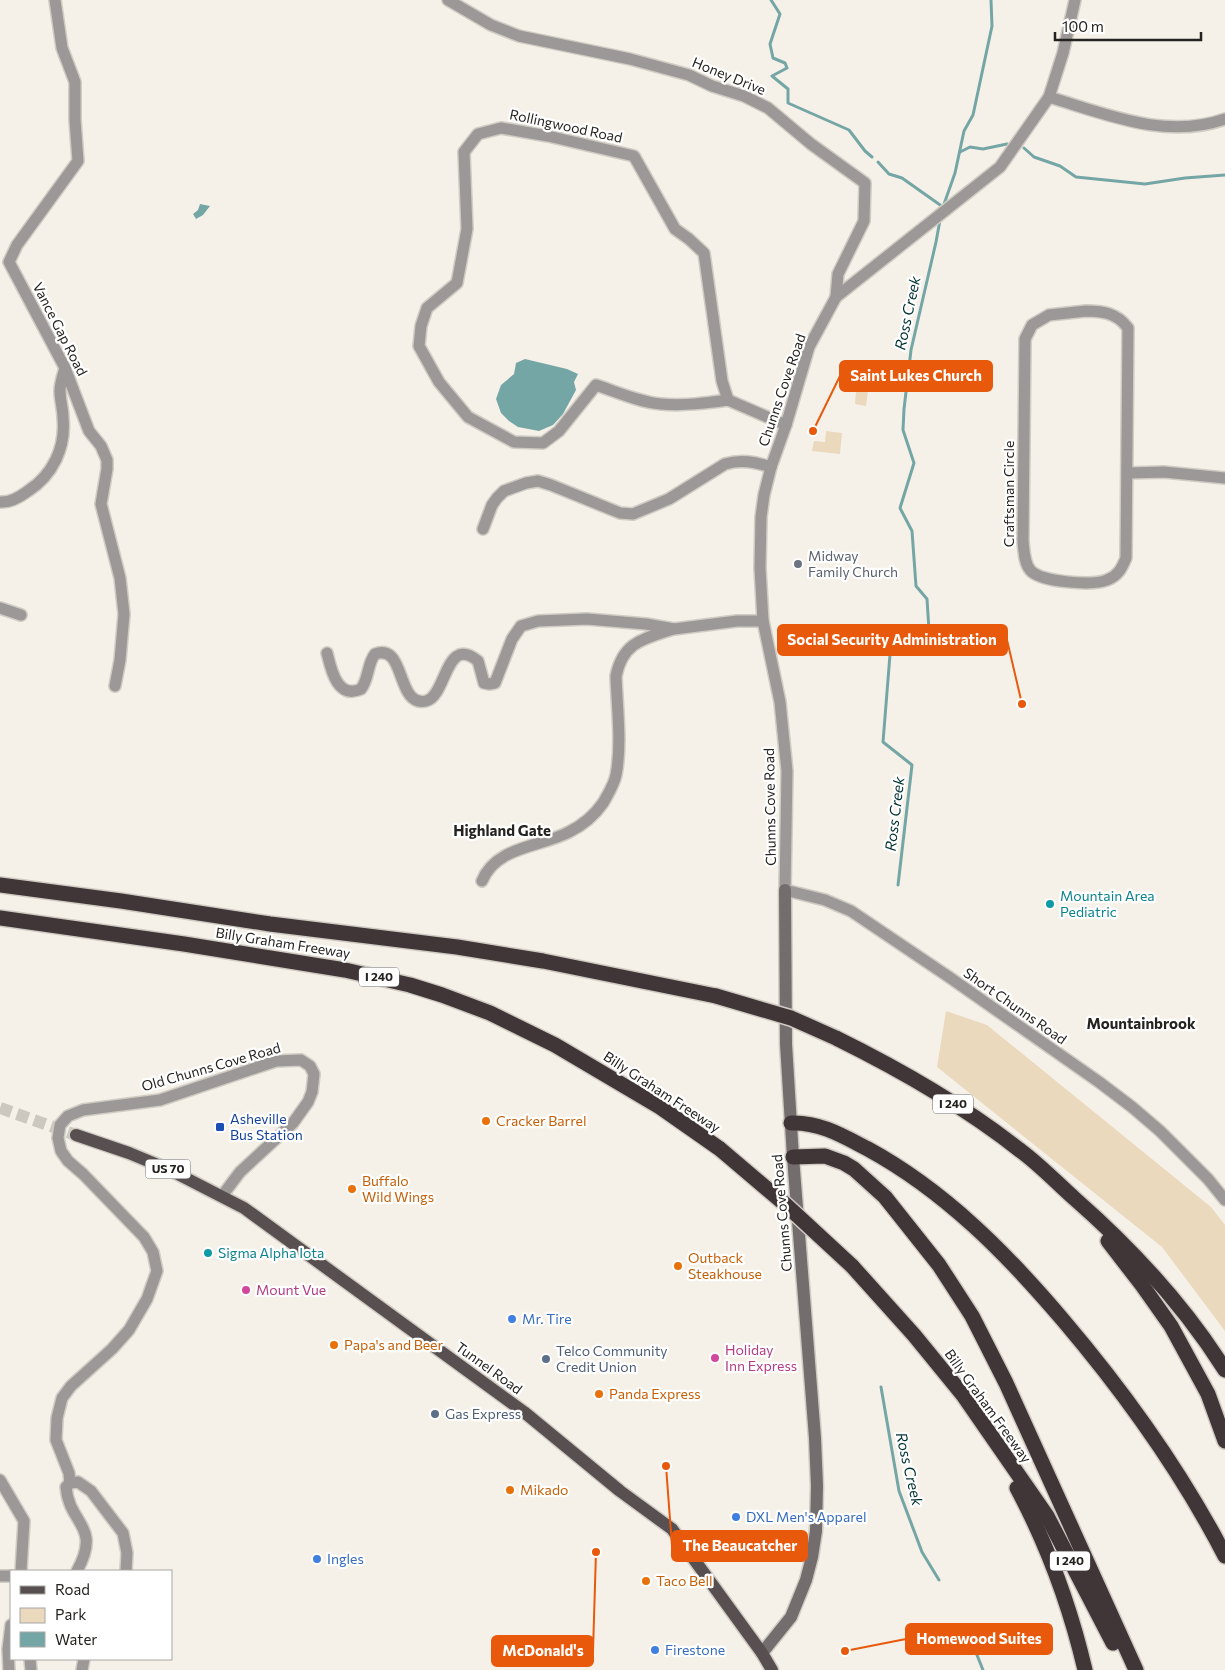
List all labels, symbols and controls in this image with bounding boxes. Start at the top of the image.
scale bar [1055,10,1201,42]
text: 100 m [1062,17,1104,35]
street label: Honey Drive [690,53,768,98]
street label: Rollingwood Road [508,105,624,146]
water label: Ross Creek [890,273,924,351]
street label: Vance Gap Road [30,279,91,378]
street label: Chunns Cove Road [754,331,809,448]
callout: Saint Lukes Church [840,361,992,391]
text: Saint Lukes Church [850,366,982,384]
street label: Craftsman Circle [1000,441,1017,547]
place label: Midway Family Church [808,547,898,580]
marker: Midway Family Church [792,558,804,570]
callout: Social Security Administration [778,625,1007,655]
text: Social Security Administration [787,630,997,648]
street label: Chunns Cove Road [760,748,779,866]
water label: Ross Creek [881,775,908,852]
district label: Highland Gate [453,821,551,839]
place label: Mountain Area Pediatric [1060,887,1155,920]
marker: Mountain Area Pediatric [1044,898,1056,910]
street label: Billy Graham Freeway [214,923,352,962]
street label: Short Chunns Road [961,964,1070,1047]
road number: I 240 [359,968,399,986]
district label: Mountainbrook [1086,1014,1196,1032]
street label: Old Chunns Cove Road [139,1039,282,1094]
street label: Billy Graham Freeway [601,1047,724,1136]
road number: I 240 [933,1094,973,1114]
place label: Asheville Bus Station [230,1110,303,1143]
place label: Cracker Barrel [496,1112,586,1129]
marker: Cracker Barrel [480,1115,492,1127]
marker: Asheville Bus Station [214,1121,226,1133]
street label: Chunns Cove Road [768,1154,795,1273]
road number: US 70 [146,1160,190,1178]
place label: Buffalo Wild Wings [362,1172,434,1205]
marker: Buffalo Wild Wings [346,1183,358,1195]
place label: Sigma Alpha Iota [218,1244,324,1261]
marker: Sigma Alpha Iota [202,1247,214,1259]
place label: Outback Steakhouse [688,1249,762,1282]
marker: Outback Steakhouse [672,1260,684,1272]
place label: Mount Vue [256,1281,326,1298]
marker: Mount Vue [240,1284,252,1296]
place label: Mr. Tire [522,1310,572,1327]
marker: Mr. Tire [506,1313,518,1325]
place label: Papa's and Beer [344,1336,444,1353]
street label: Tunnel Road [453,1338,526,1397]
marker: Papa's and Beer [328,1339,340,1351]
place label: Holiday Inn Express [725,1341,797,1374]
place label: Telco Community Credit Union [556,1342,668,1375]
street label: Billy Graham Freeway [941,1346,1035,1466]
marker: Holiday Inn Express [709,1352,721,1364]
marker: Telco Community Credit Union [540,1353,552,1365]
place label: Panda Express [609,1385,701,1402]
marker: Panda Express [593,1388,605,1400]
place label: Gas Express [445,1405,521,1422]
marker: Gas Express [429,1408,441,1420]
water label: Ross Creek [893,1430,927,1508]
place label: Mikado [520,1481,568,1498]
marker: Mikado [504,1484,516,1496]
place label: DXL Men's Apparel [746,1508,867,1525]
marker: DXL Men's Apparel [730,1511,742,1523]
callout: The Beaucatcher [672,1531,807,1561]
text: The Beaucatcher [683,1536,797,1554]
place label: Ingles [327,1550,364,1567]
road number: I 240 [1050,1552,1090,1570]
marker: Ingles [311,1553,323,1565]
legend [10,1570,172,1660]
place label: Taco Bell [656,1572,713,1589]
marker: Taco Bell [640,1575,652,1587]
text: Road [55,1580,90,1598]
text: Park [55,1605,86,1623]
callout: Homewood Suites [906,1624,1052,1654]
text: Homewood Suites [916,1629,1042,1647]
text: Water [55,1630,97,1648]
callout: McDonald's [492,1636,593,1666]
text: McDonald's [502,1641,584,1659]
place label: Firestone [665,1641,725,1658]
marker: Firestone [649,1644,661,1656]

